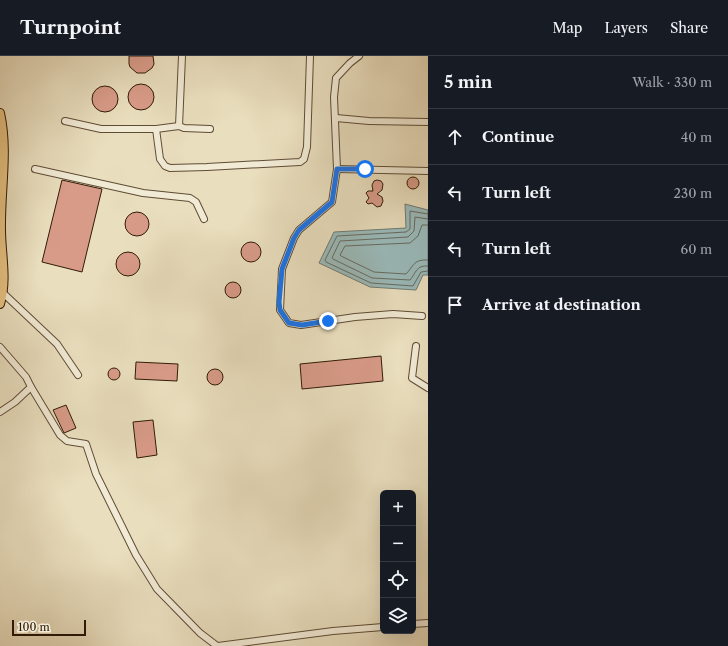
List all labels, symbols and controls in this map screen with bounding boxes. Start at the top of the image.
text: Turnpoint [20,16,121,39]
text: Map [552,19,582,37]
text: Layers [604,19,648,37]
text: Share [670,19,708,37]
text: 5 min [444,72,492,92]
text: Walk · 330 m [632,74,712,90]
icon: ahead [444,126,466,148]
text: Continue [482,127,554,146]
text: 40 m [681,129,712,145]
route start [356,160,374,178]
icon: left [444,182,466,204]
text: Turn left [482,183,551,202]
text: 230 m [674,185,712,201]
icon: left [444,238,466,260]
text: Turn left [482,239,551,258]
text: 60 m [681,241,712,257]
icon: arrive [444,294,466,316]
text: Arrive at destination [482,295,641,314]
route end [319,312,337,330]
map controls [380,490,416,634]
button: + [380,490,416,526]
button: − [380,526,416,562]
button: locate [380,562,416,598]
button: layers [380,598,416,634]
scale bar [12,618,86,637]
text: 100 m [18,620,50,634]

